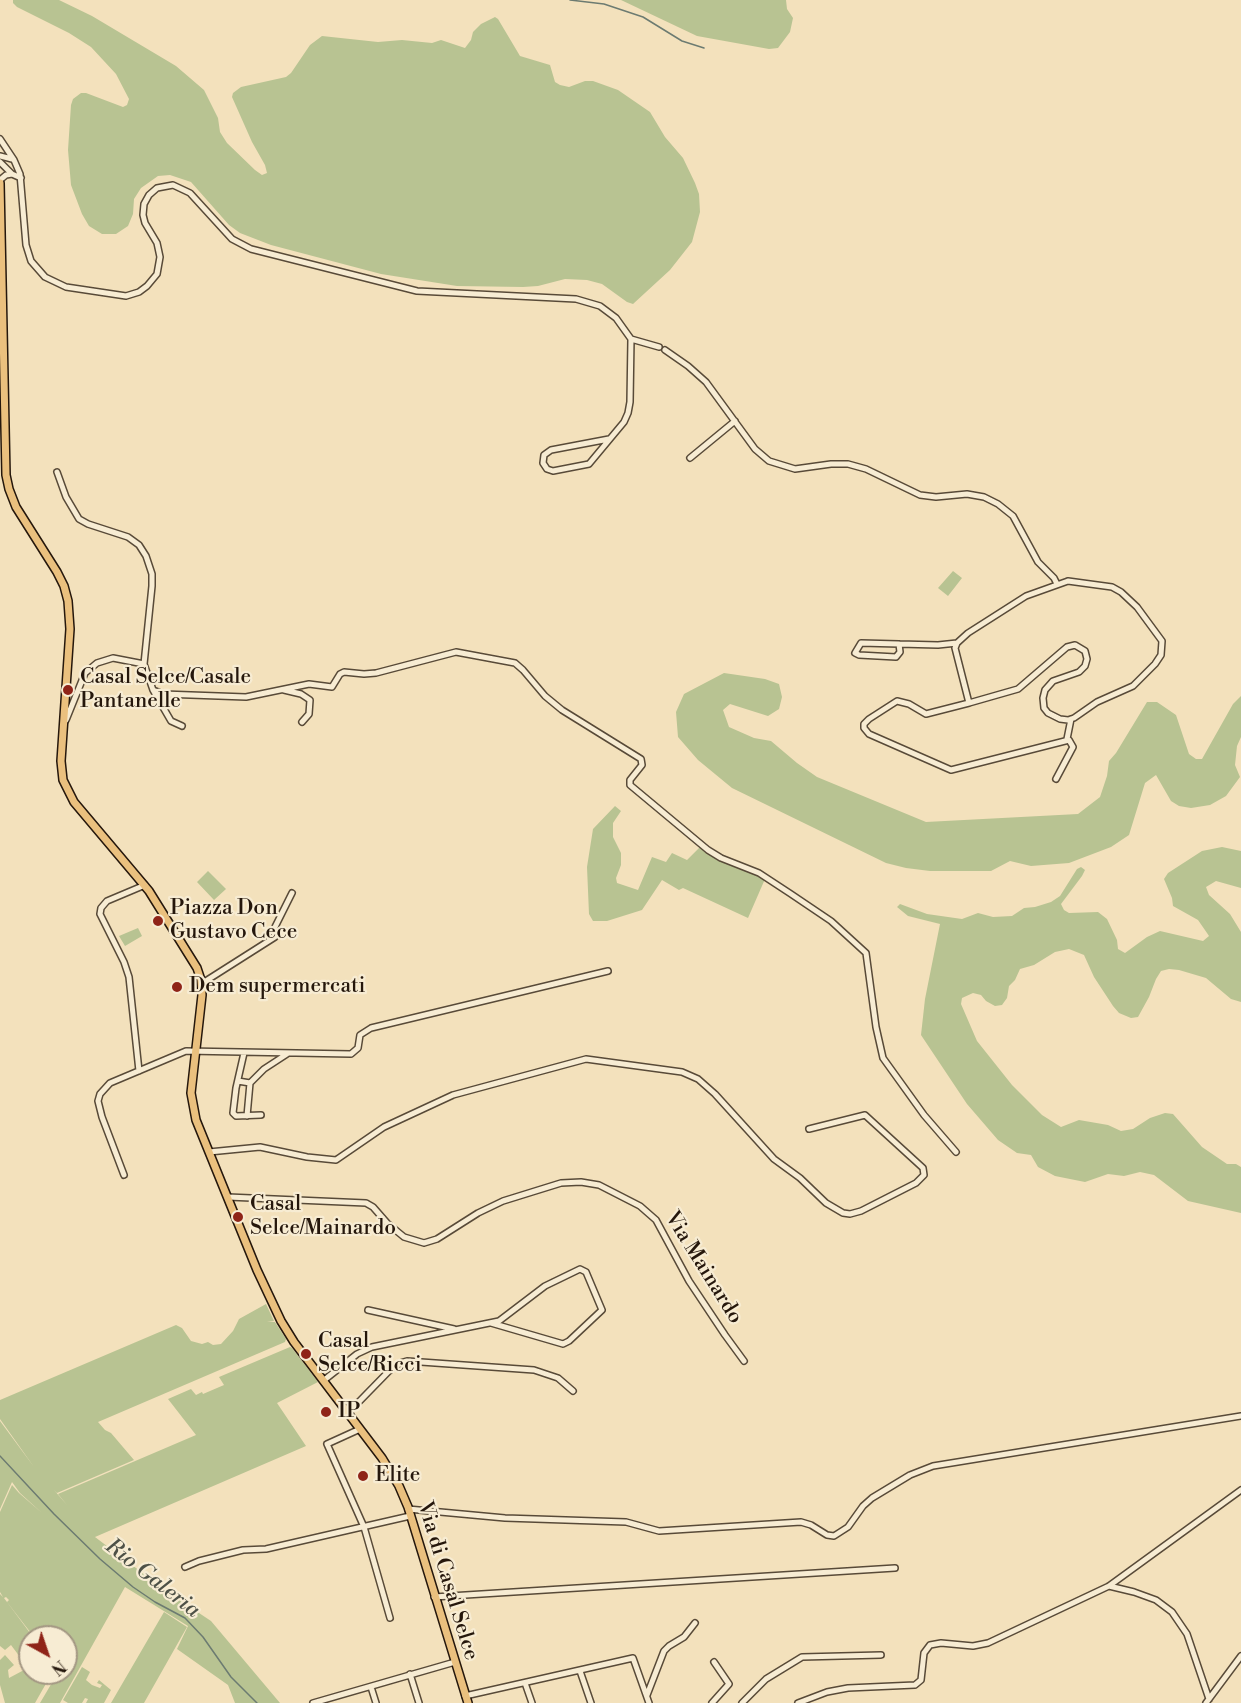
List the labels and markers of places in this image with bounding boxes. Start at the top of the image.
place label: Casal Selce/Casale Pantanelle [80,665,251,715]
marker: Casal Selce/Casale Pantanelle [61,683,75,697]
place label: Piazza Don Gustavo Cece [170,896,297,946]
marker: Piazza Don Gustavo Cece [151,914,165,928]
place label: Dem supermercati [189,974,365,1000]
marker: Dem supermercati [170,980,184,994]
place label: Casal Selce/Mainardo [250,1192,396,1242]
marker: Casal Selce/Mainardo [231,1210,245,1224]
place label: Casal Selce/Ricci [318,1329,422,1379]
marker: Casal Selce/Ricci [299,1347,313,1361]
place label: IP [338,1399,360,1425]
marker: IP [319,1405,333,1419]
place label: Elite [375,1463,420,1489]
marker: Elite [356,1469,370,1483]

